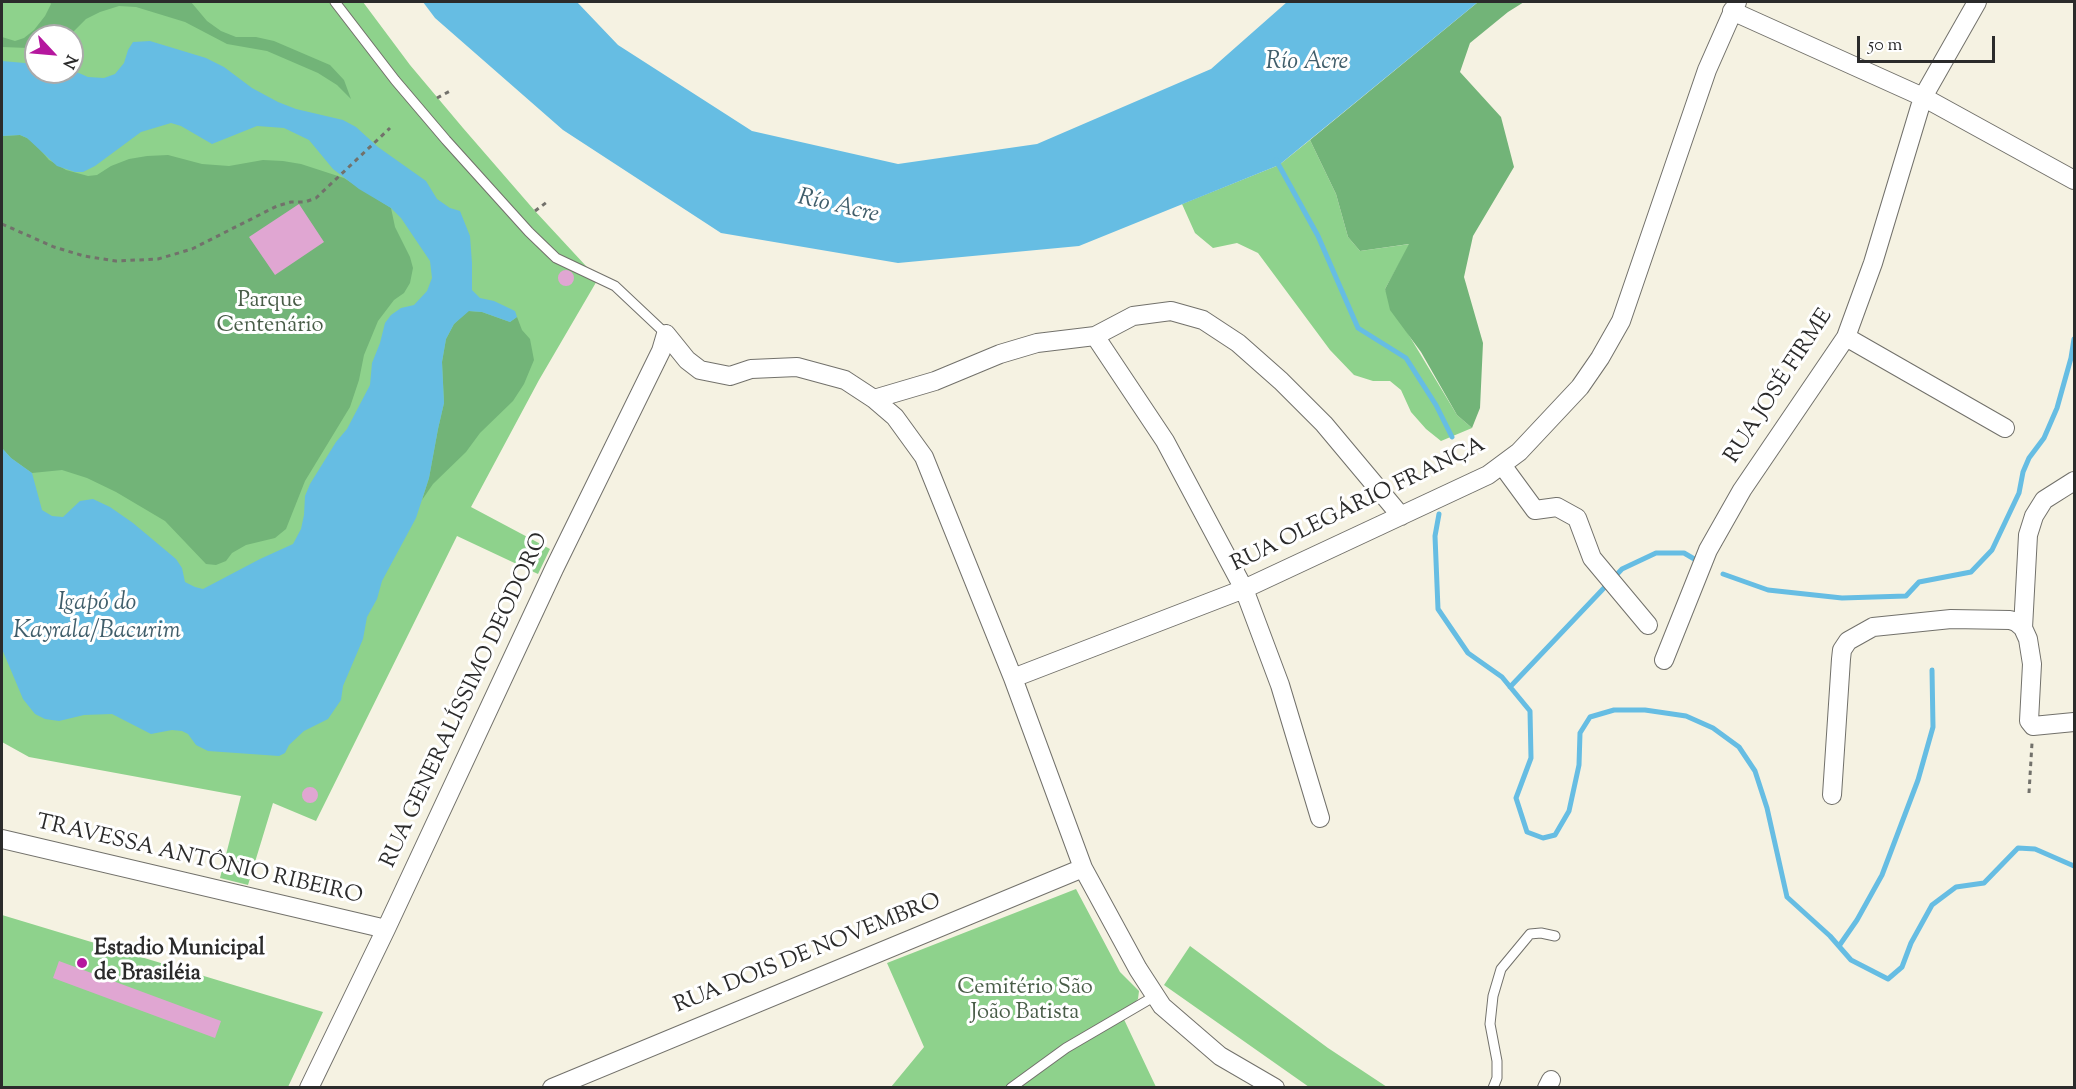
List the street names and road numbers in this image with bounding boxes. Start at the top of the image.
street label: RUA JOSÉ FIRME [1720,305,1840,469]
street label: RUA OLEGÁRIO FRANÇA [1228,433,1490,579]
street label: RUA GENERALÍSSIMO DEODORO [377,529,555,873]
street label: TRAVESSA ANTÔNIO RIBEIRO [33,811,365,911]
street label: RUA DOIS DE NOVEMBRO [671,889,945,1021]

